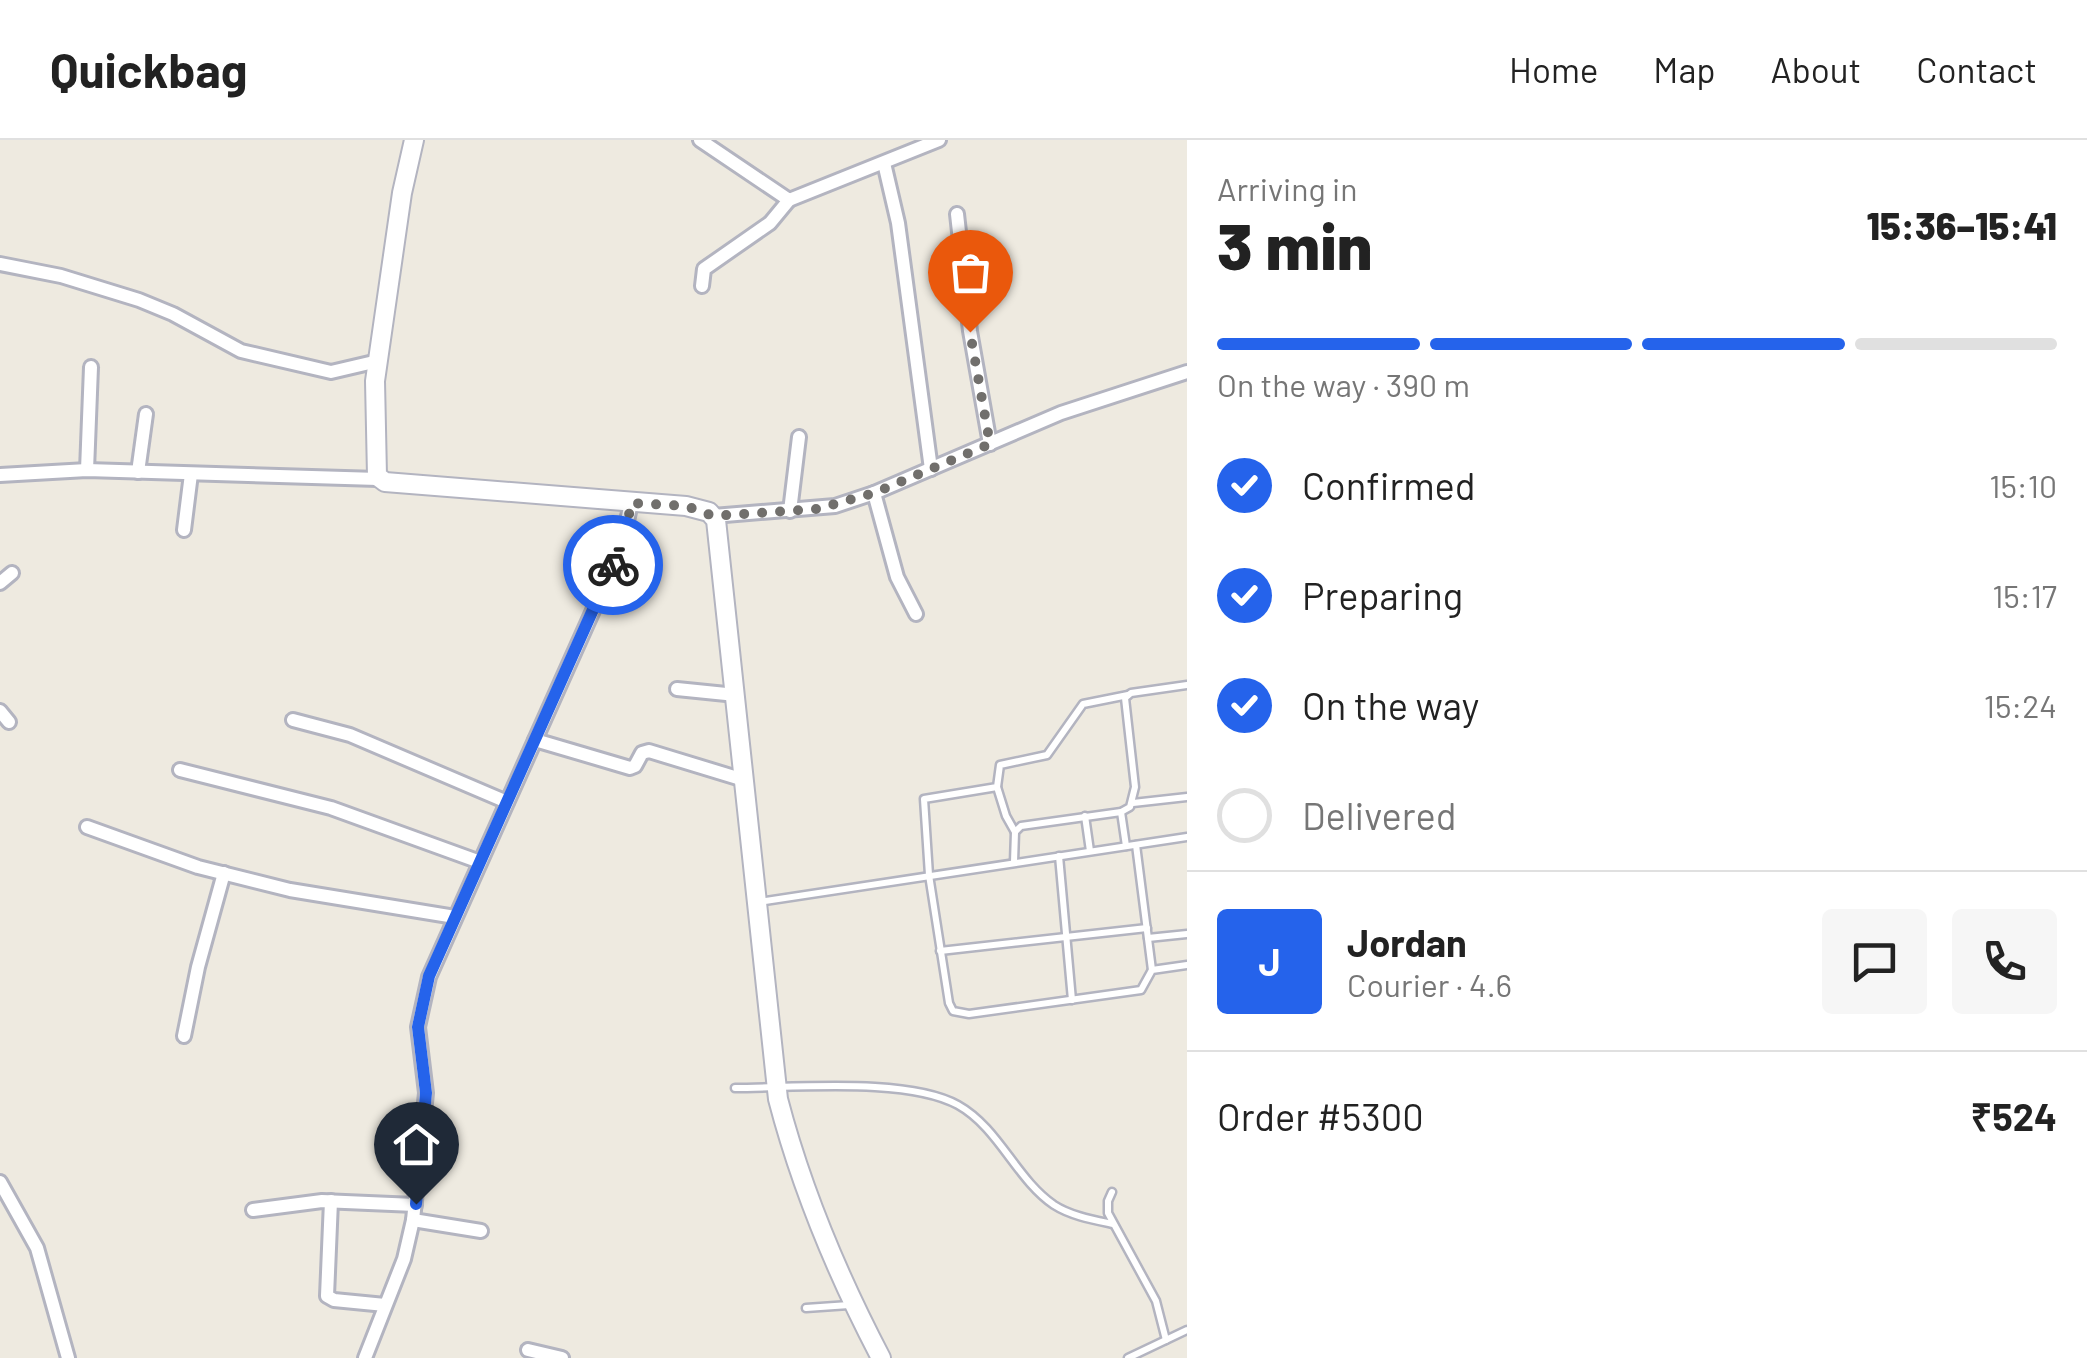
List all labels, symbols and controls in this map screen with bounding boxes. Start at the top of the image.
text: Quickbag [50,40,247,98]
text: Home [1509,48,1598,90]
text: Map [1653,48,1716,90]
text: About [1771,48,1861,90]
text: Contact [1916,48,2037,90]
text: Arriving in [1217,169,1357,207]
text: 15:36–15:41 [1867,202,2057,248]
text: 3 min [1217,205,1372,283]
pin [928,230,1013,333]
icon: bag [943,245,998,300]
text: On the way · 390 m [1217,365,1470,403]
icon: check [1217,458,1272,513]
text: Confirmed [1302,462,1475,508]
text: 15:10 [1989,466,2057,504]
courier [563,515,663,615]
icon: bike [586,538,641,593]
icon: check [1217,568,1272,623]
text: Preparing [1302,572,1463,618]
text: 15:17 [1992,576,2057,614]
icon: check [1217,678,1272,733]
text: On the way [1302,682,1479,728]
text: 15:24 [1984,686,2057,724]
text: Delivered [1302,792,1456,838]
button: chat [1822,909,1927,1014]
button: phone [1952,909,2057,1014]
text: Jordan [1347,919,1467,965]
text: J [1258,938,1281,984]
text: Courier · 4.6 [1347,965,1512,1003]
text: Order #5300 [1217,1093,1424,1139]
text: ₹524 [1971,1093,2057,1139]
pin [374,1102,459,1205]
icon: home [389,1117,444,1172]

